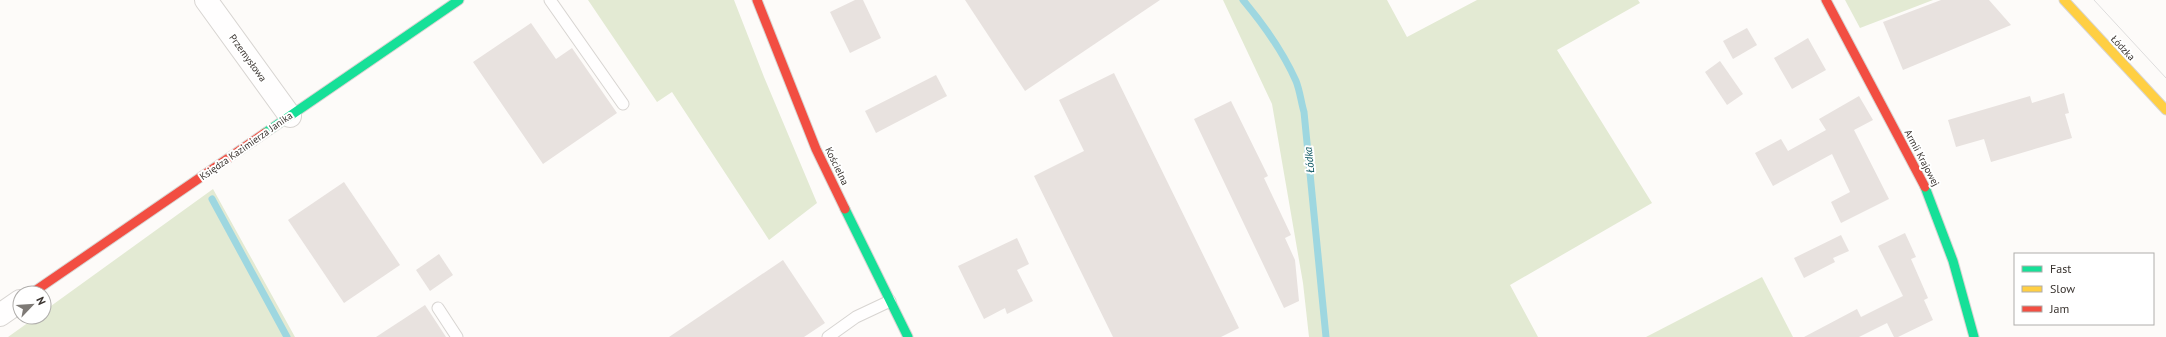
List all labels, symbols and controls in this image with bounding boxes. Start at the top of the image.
street label: Przemysłowa [226,32,270,84]
street label: Łódzka [2108,33,2138,63]
street label: Księdza Kazimierza Janika [197,109,295,183]
street label: Armii Krajowej [1902,127,1942,189]
street label: Kościelna [822,145,852,187]
water label: Łódka [1301,146,1317,174]
legend [2014,253,2154,325]
text: Fast [2050,261,2071,276]
text: Slow [2050,281,2075,296]
north arrow [12,285,52,325]
text: N [33,295,49,307]
text: Jam [2049,301,2069,316]

